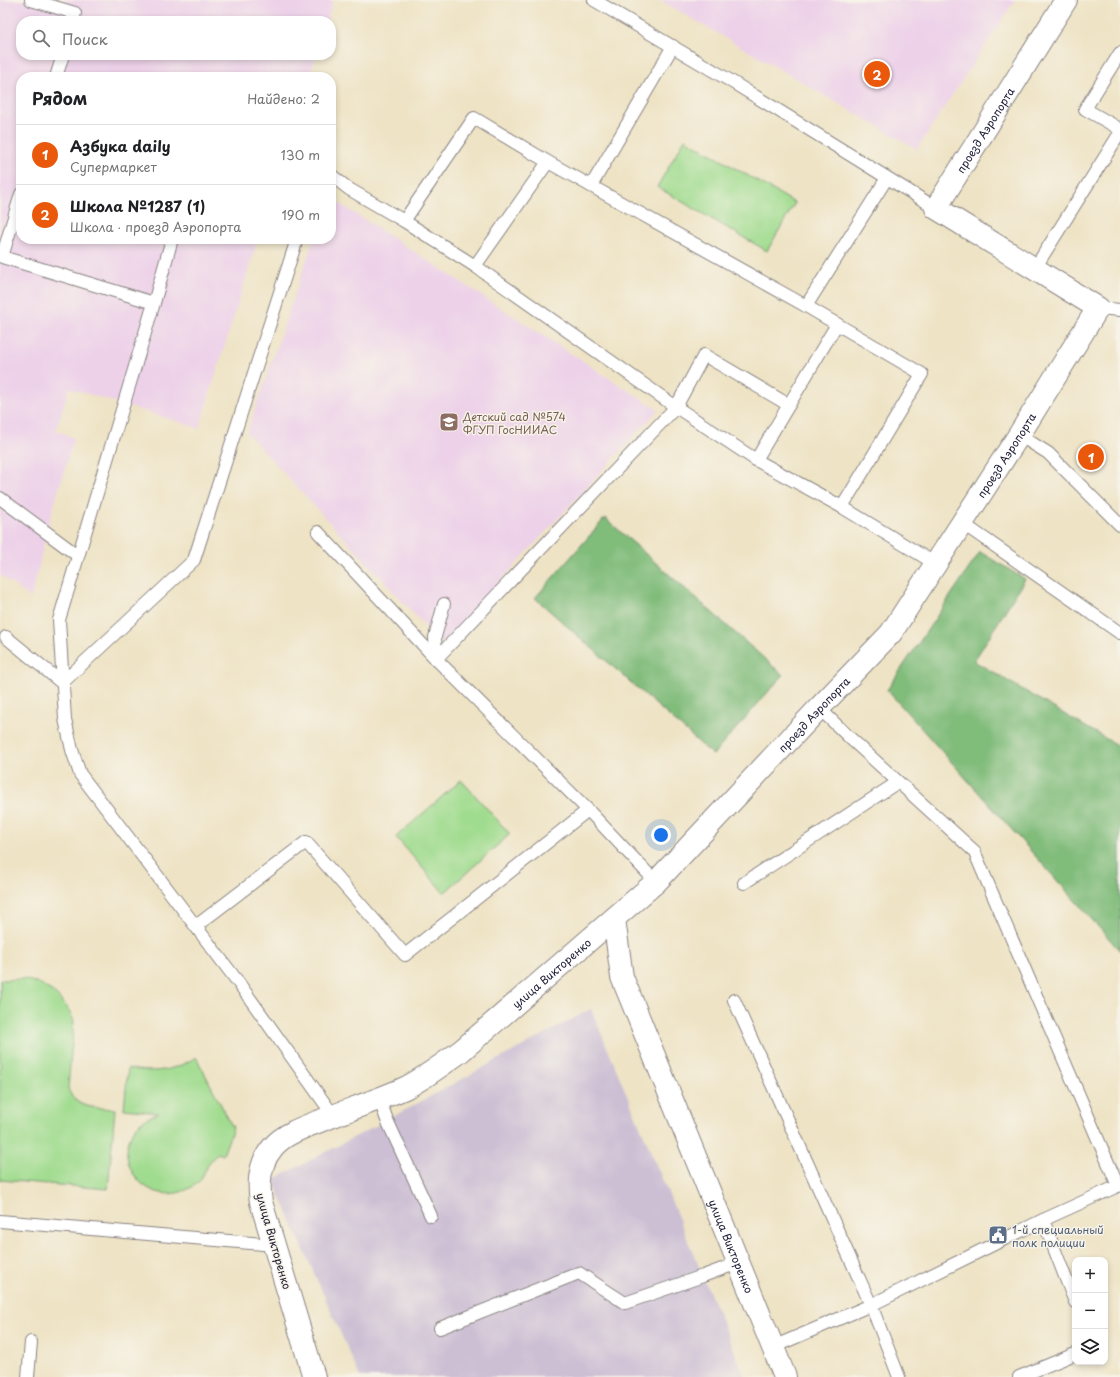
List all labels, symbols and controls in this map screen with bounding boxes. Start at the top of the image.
search box [16,16,336,60]
icon: search [30,27,52,49]
text: Поиск [62,27,108,50]
pin: 2 [864,59,890,89]
street label: проезд Аэропорта [952,83,1018,176]
text: Рядом [32,85,87,111]
text: Найдено: 2 [247,89,320,108]
text: Азбука daily [70,134,170,157]
text: 1 [42,145,48,164]
text: 130 m [281,145,320,164]
text: Супермаркет [70,157,157,176]
text: Школа №1287 (1) [70,194,205,217]
text: 2 [40,205,50,224]
text: 190 m [281,205,320,224]
text: Школа · проезд Аэропорта [70,217,241,236]
place label: Детский сад №574 ФГУП ГосНИИАС [462,408,566,438]
street label: проезд Аэропорта [972,409,1040,501]
school or university icon: Детский сад №574 ФГУП ГосНИИАС [438,411,460,433]
pin: 1 [1078,442,1104,472]
street label: проезд Аэропорта [774,672,854,756]
your location [651,825,671,845]
street label: улица Викторенко [508,934,594,1012]
street label: улица Викторенко [252,1191,296,1291]
street label: улица Викторенко [705,1197,758,1295]
place label: 1-й специальный полк полиции [1012,1221,1104,1251]
public building icon: 1-й специальный полк полиции [987,1224,1009,1246]
map controls [1072,1257,1108,1365]
button: + [1072,1257,1108,1293]
button: − [1072,1293,1108,1329]
button: layers [1072,1329,1108,1365]

